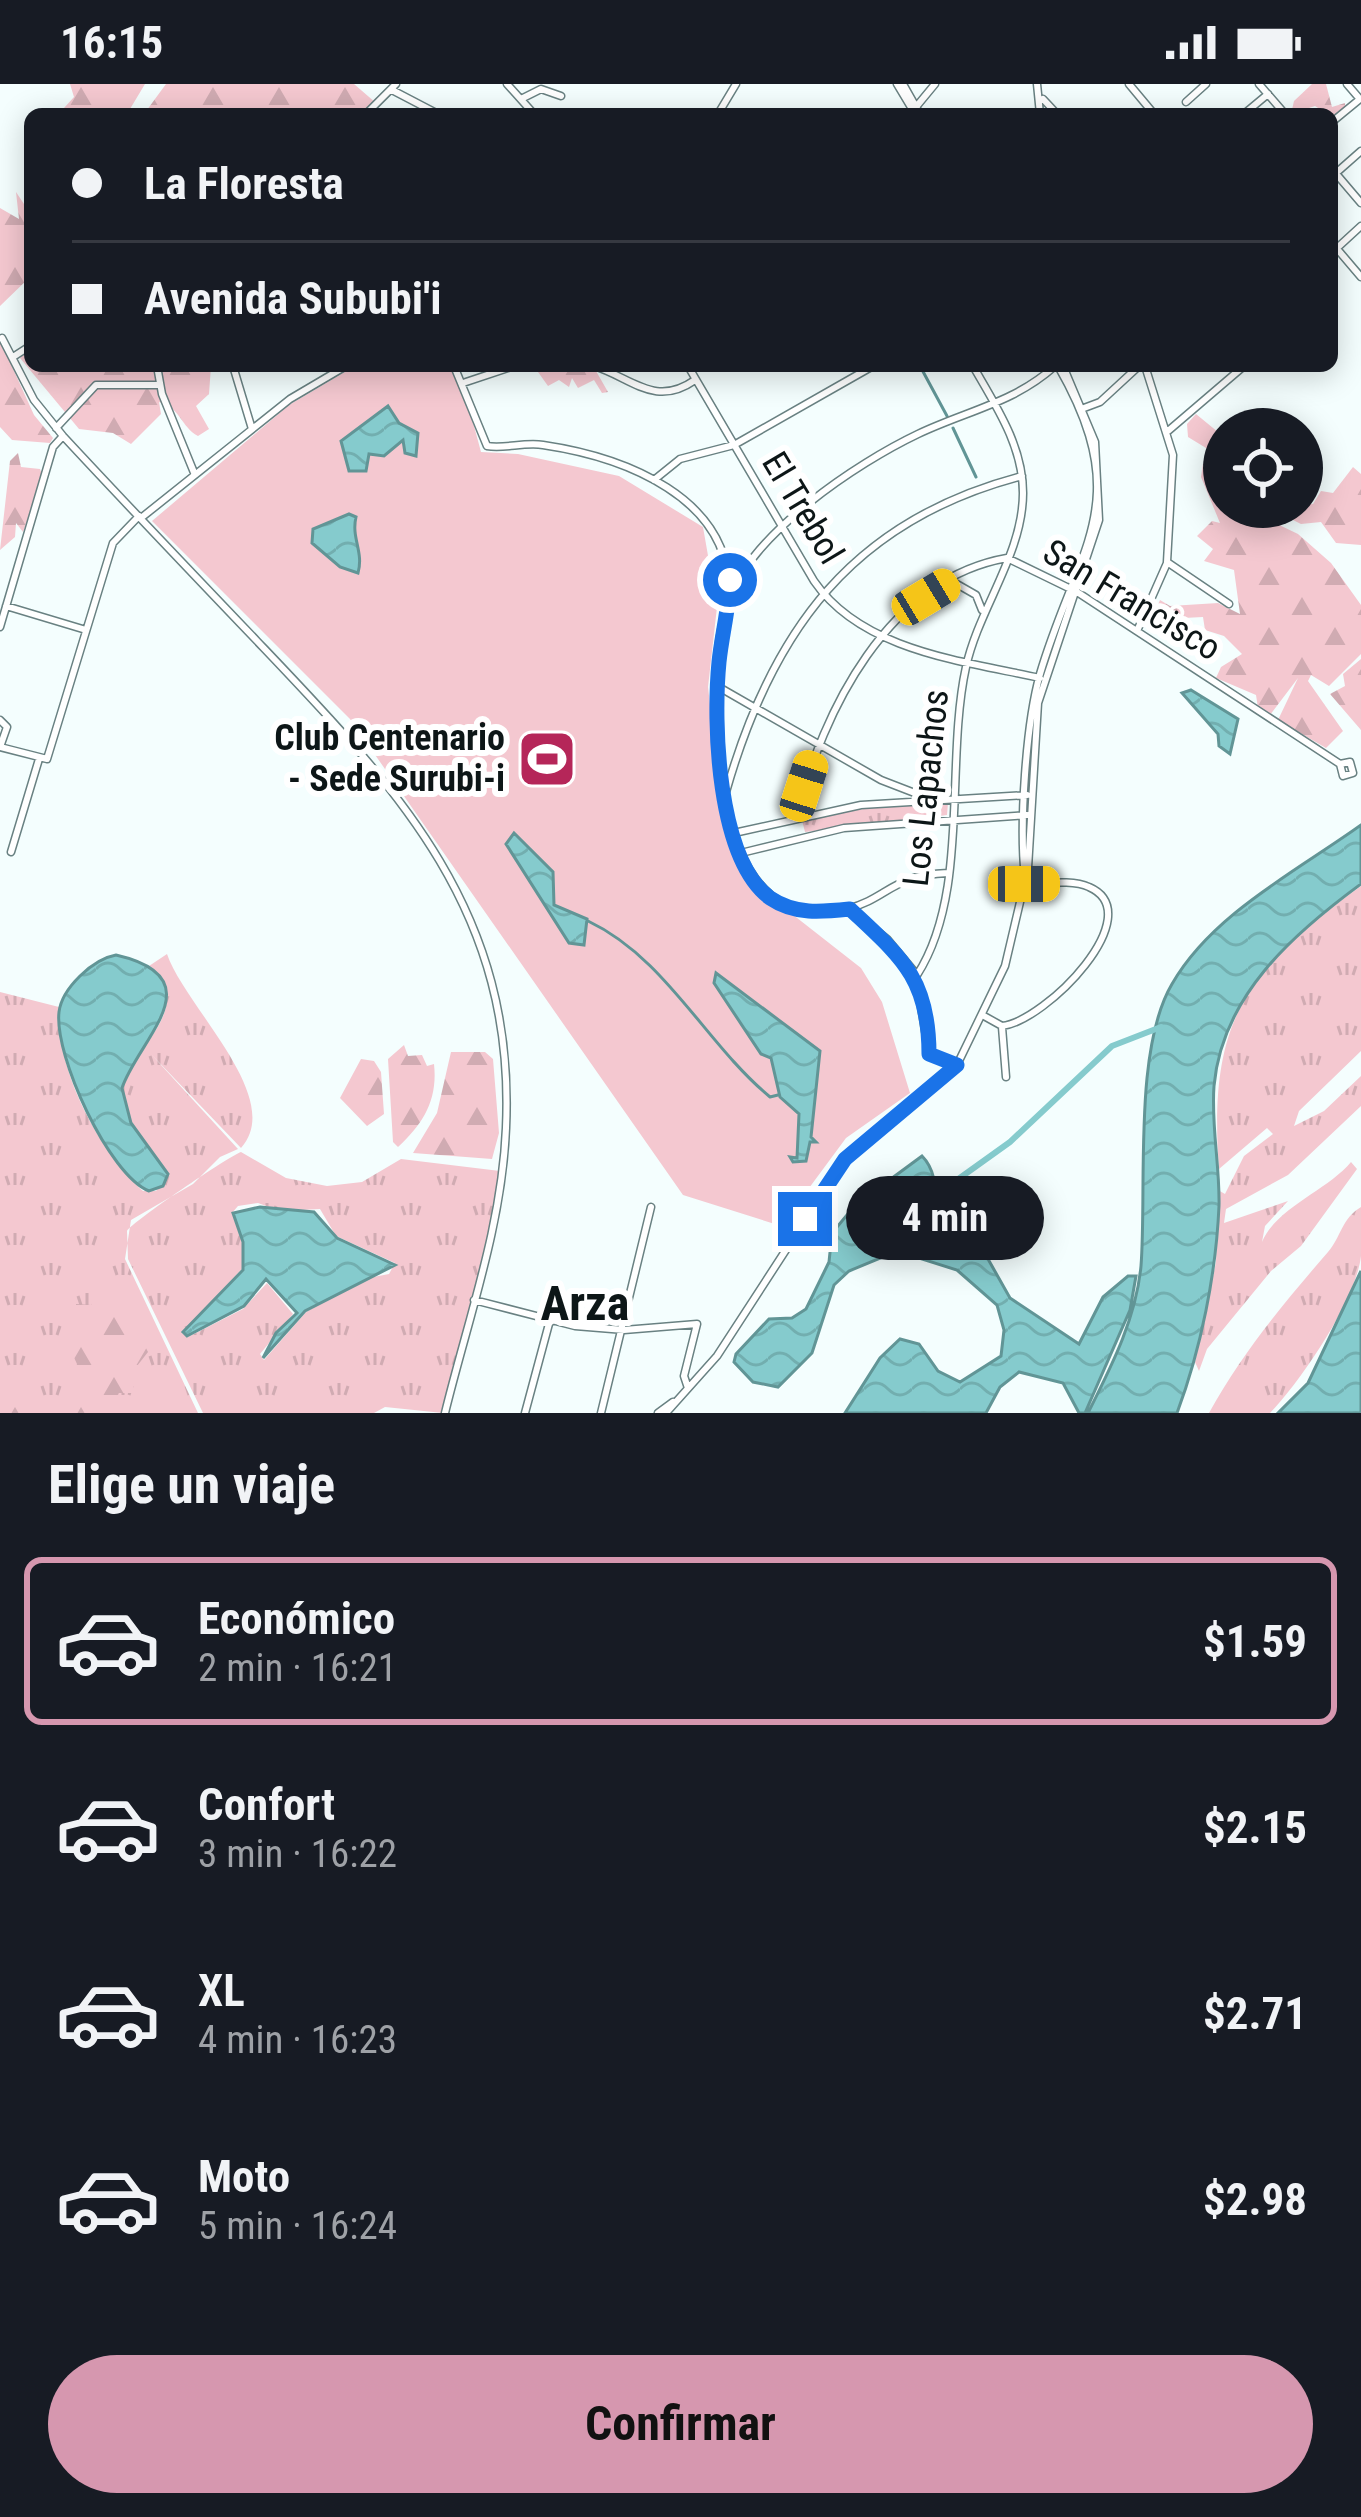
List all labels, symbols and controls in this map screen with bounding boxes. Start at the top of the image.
text: 16:15 [60,16,163,69]
text: La Floresta [144,157,344,210]
text: Avenida Sububi'i [144,272,442,325]
map controls [1203,408,1323,528]
button: locate [1203,408,1323,528]
street label: El Trebol [753,445,853,571]
street label: San Francisco [1036,531,1228,669]
route start [703,553,757,607]
car [886,563,966,631]
street label: Los Lapachos [895,687,957,889]
place label: Club Centenario - Sede Surubi-i [274,717,505,800]
sports icon: Club Centenario - Sede Surubi-i [516,728,578,790]
car [776,746,832,826]
car [988,866,1060,902]
callout: 4 min [847,1177,1045,1261]
route end [778,1192,832,1246]
text: 4 min [902,1195,988,1241]
district label: Arza [541,1275,629,1332]
text: Elige un viaje [48,1453,335,1516]
icon: car [54,1587,162,1695]
text: Económico [198,1592,395,1645]
text: $1.59 [1203,1615,1307,1668]
text: 2 min · 16:21 [198,1645,397,1691]
icon: car [54,1773,162,1881]
text: Confort [198,1778,335,1831]
text: $2.15 [1203,1801,1307,1854]
text: 3 min · 16:22 [198,1831,397,1877]
icon: car [54,1959,162,2067]
text: XL [198,1964,245,2017]
text: $2.71 [1203,1987,1307,2040]
text: 4 min · 16:23 [198,2017,397,2063]
icon: car [54,2145,162,2253]
text: Moto [198,2150,290,2203]
text: $2.98 [1203,2173,1307,2226]
text: 5 min · 16:24 [198,2203,397,2249]
button: Confirmar [48,2355,1313,2493]

